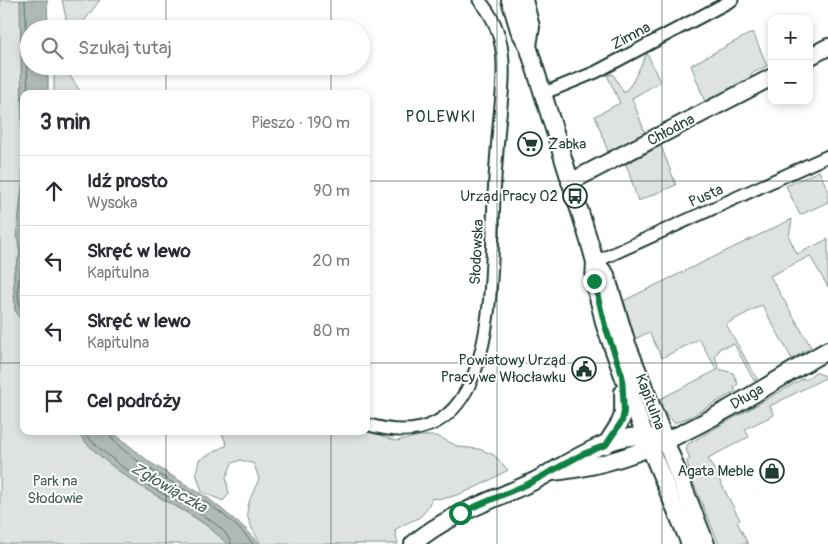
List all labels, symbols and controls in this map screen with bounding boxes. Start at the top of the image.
map controls [768,15,813,105]
button: + [768,15,813,60]
street label: Zimna [608,18,654,54]
search box [20,20,370,75]
icon: search [38,34,66,62]
text: Szukaj tutaj [78,36,172,60]
button: − [768,60,813,105]
district label: POLEWKI [405,107,477,127]
text: 3 min [40,109,90,136]
street label: Chłodna [644,110,698,150]
text: Pieszo · 190 m [251,113,350,133]
supermarket icon: Żabka [517,131,543,157]
place label: Żabka [548,135,586,154]
text: Idź prosto [87,169,168,193]
icon: ahead [40,177,68,205]
street label: Pusta [686,180,726,212]
text: 90 m [313,181,350,201]
bus stop icon: Urząd Pracy 02 [562,183,588,209]
place label: Urząd Pracy 02 [460,187,558,206]
text: Wysoka [87,193,137,213]
street label: Słodowska [466,219,488,285]
text: Skręć w lewo [87,239,191,263]
icon: left [40,247,68,275]
text: 20 m [312,251,350,271]
text: Kapitulna [87,263,149,283]
route end [583,270,606,293]
text: Skręć w lewo [87,309,191,333]
icon: left [40,317,68,345]
text: 80 m [313,321,350,341]
text: Kapitulna [87,333,149,353]
place label: Powiatowy Urząd Pracy we Włocławku [441,351,566,387]
public building icon: Powiatowy Urząd Pracy we Włocławku [571,356,597,382]
street label: Kapitulna [631,371,669,433]
street label: Długa [727,380,767,414]
icon: arrive [40,387,68,415]
text: Cel podróży [87,389,180,413]
water label: Zgłowiączka [128,458,212,518]
shop icon: Agata Meble [759,458,785,484]
place label: Agata Meble [677,462,755,481]
park label: Park na Słodowie [27,472,83,508]
route start [449,502,472,525]

